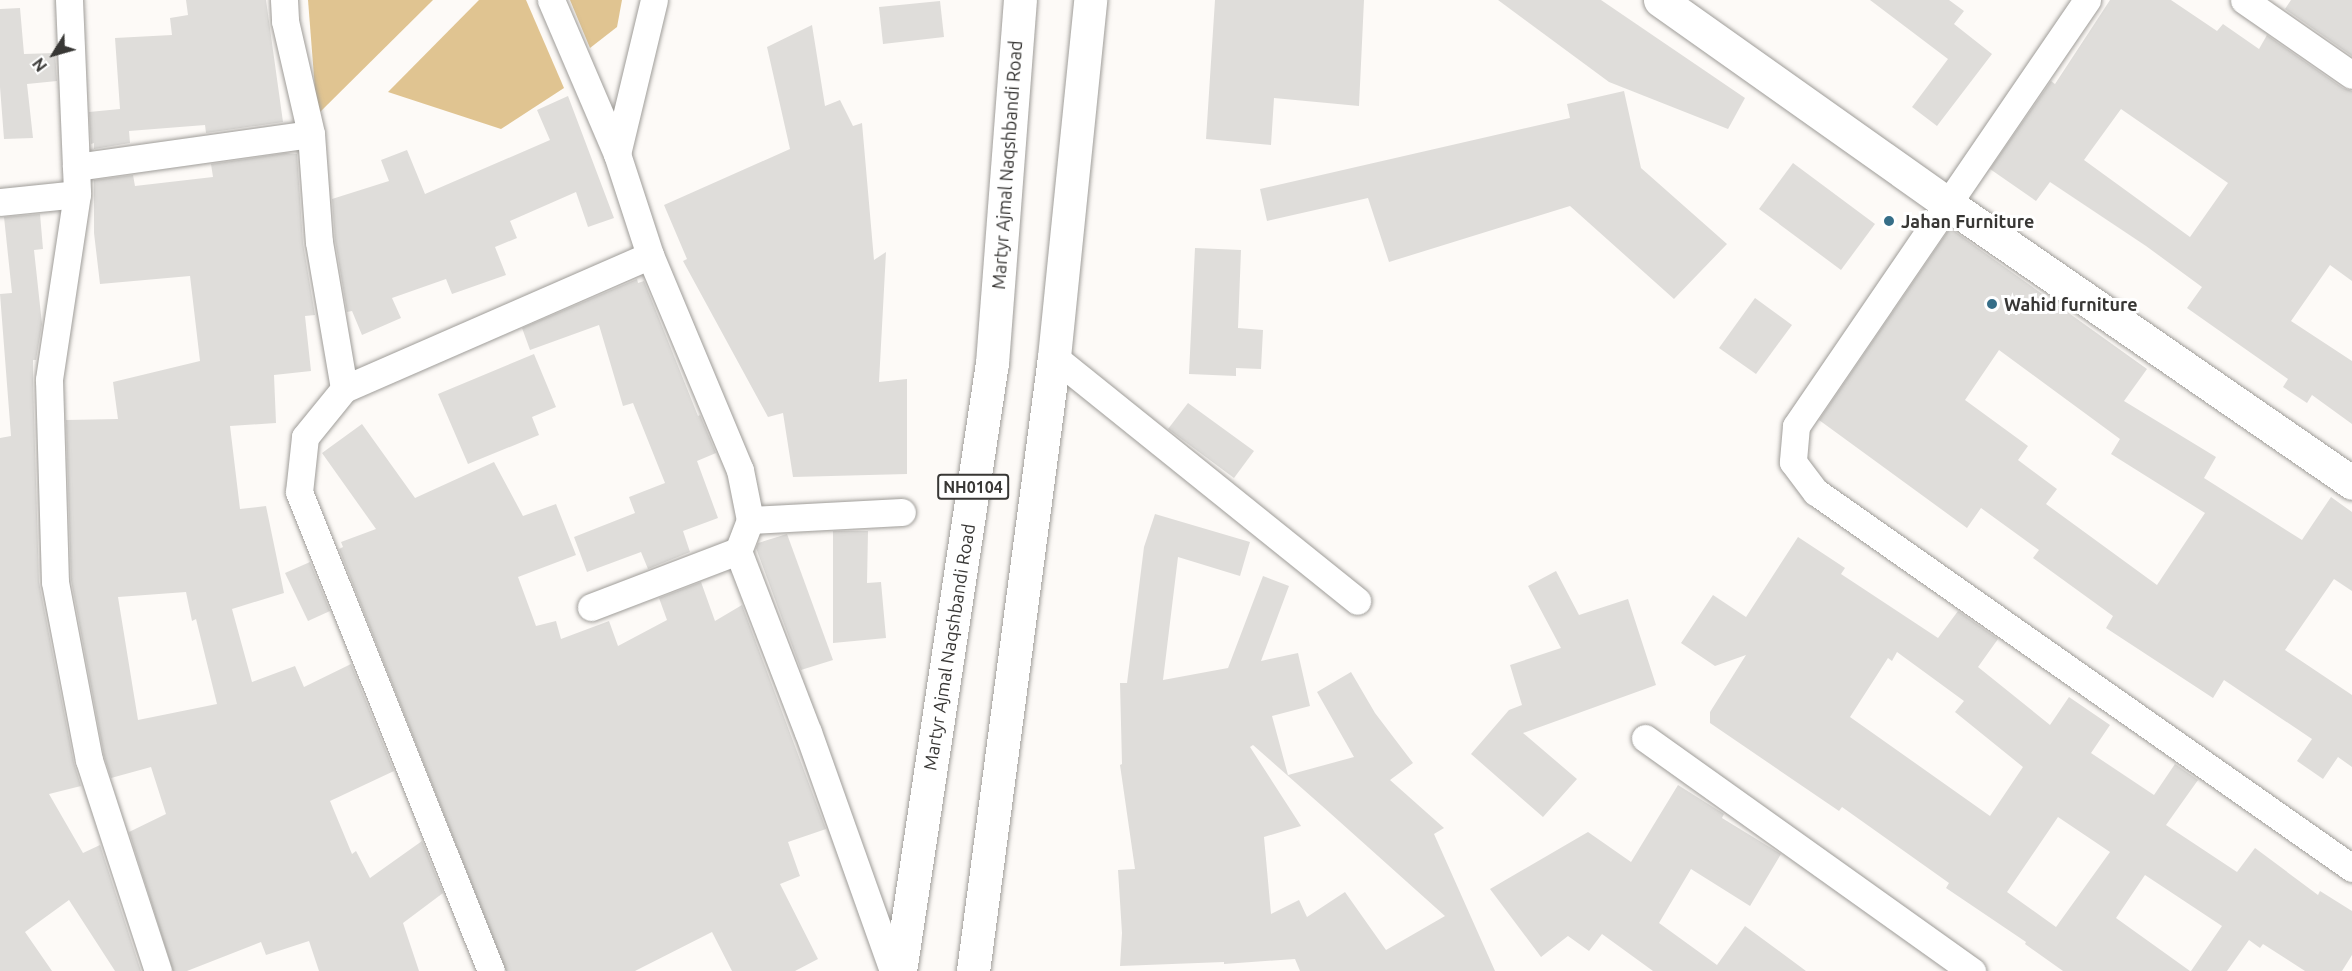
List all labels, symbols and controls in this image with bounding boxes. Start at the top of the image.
north arrow [24,24,84,84]
street label: Martyr Ajmal Naqshbandi Road [988,40,1026,290]
text: N [29,55,50,75]
place label: Jahan Furniture [1901,210,2034,232]
marker: Jahan Furniture [1882,214,1896,228]
place label: Wahid furniture [2004,293,2138,315]
marker: Wahid furniture [1985,297,1999,311]
road number: NH0104 [937,474,1009,500]
street label: Martyr Ajmal Naqshbandi Road [919,522,979,772]

